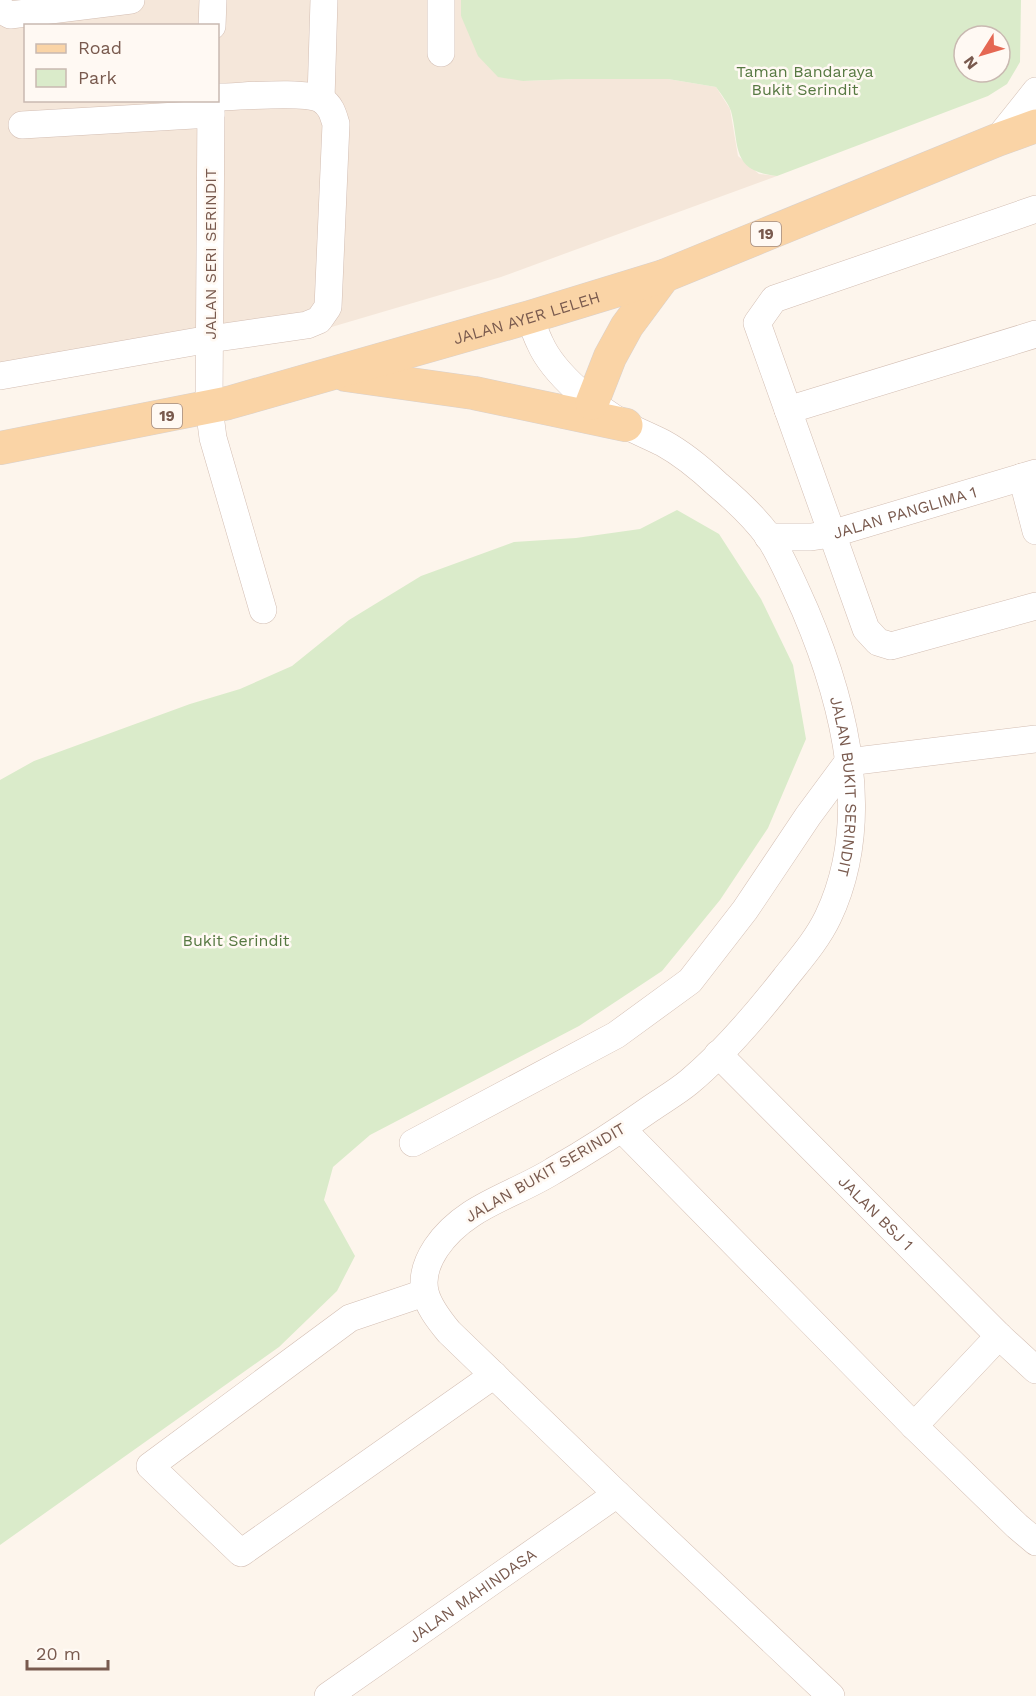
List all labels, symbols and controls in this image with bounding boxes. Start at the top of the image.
legend [24,24,219,102]
north arrow [952,24,1012,84]
text: Road [78,37,122,58]
text: N [959,52,982,73]
park label: Taman Bandaraya Bukit Serindit [736,62,874,99]
text: Park [78,67,117,88]
street label: JALAN SERI SERINDIT [201,168,220,340]
road number: 19 [751,222,781,246]
street label: JALAN AYER LELEH [451,287,602,348]
road number: 19 [152,404,182,428]
street label: JALAN PANGLIMA 1 [831,482,979,543]
street label: JALAN BUKIT SERINDIT [826,694,861,879]
park label: Bukit Serindit [183,931,290,950]
street label: JALAN BUKIT SERINDIT [462,1119,629,1226]
street label: JALAN BSJ 1 [835,1172,917,1254]
street label: JALAN MAHINDASA [405,1544,540,1647]
scale bar [27,1633,108,1671]
text: 20 m [36,1643,81,1664]

